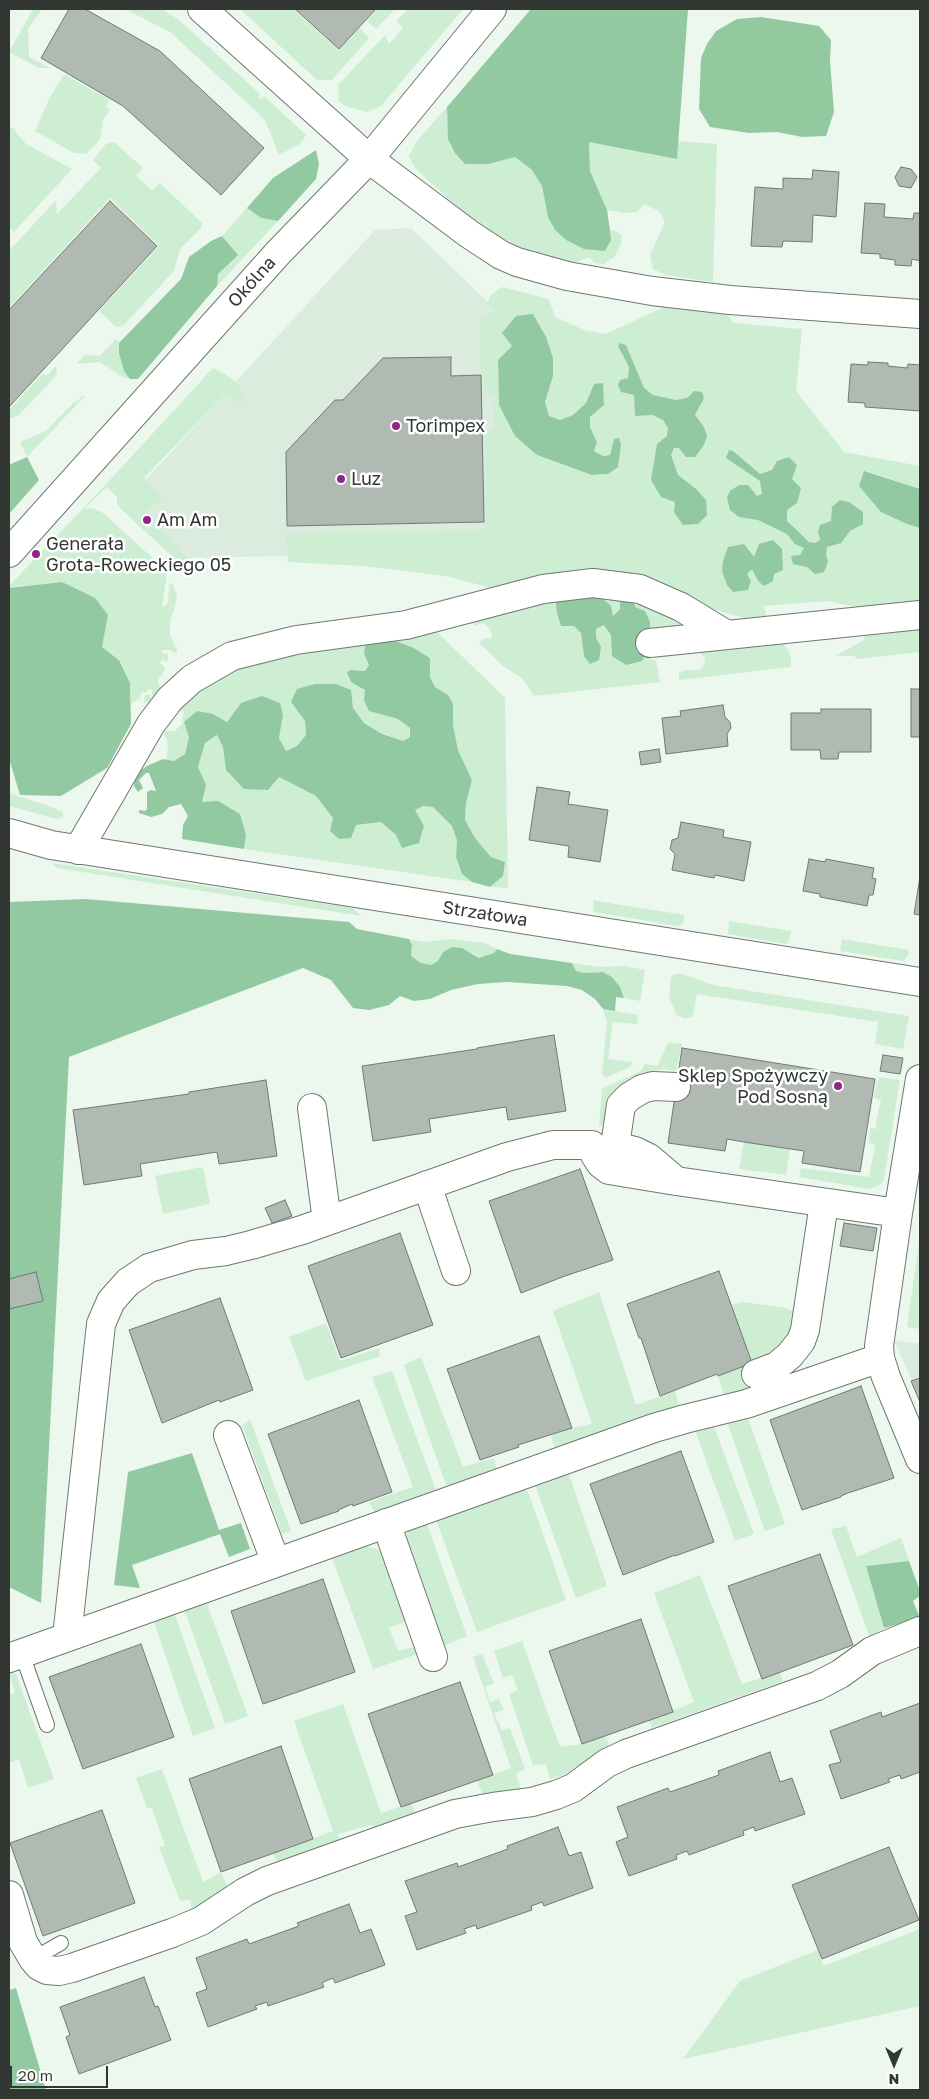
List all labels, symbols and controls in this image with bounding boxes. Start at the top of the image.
street label: Okólna [224,252,280,312]
place label: Torimpex [406,415,485,437]
marker: Torimpex [390,420,402,432]
place label: Luz [351,468,381,490]
marker: Luz [335,473,347,485]
place label: Am Am [157,509,217,531]
marker: Am Am [141,514,153,526]
place label: Generała Grota-Roweckiego 05 [46,533,231,576]
marker: Generała Grota-Roweckiego 05 [30,548,42,560]
street label: Strzałowa [441,897,529,931]
place label: Sklep Spożywczy Pod Sosną [678,1065,828,1108]
marker: Sklep Spożywczy Pod Sosną [832,1080,844,1092]
north arrow [869,2039,919,2089]
scale bar [12,2056,110,2088]
text: 20 m [18,2066,53,2084]
text: N [889,2071,899,2088]

